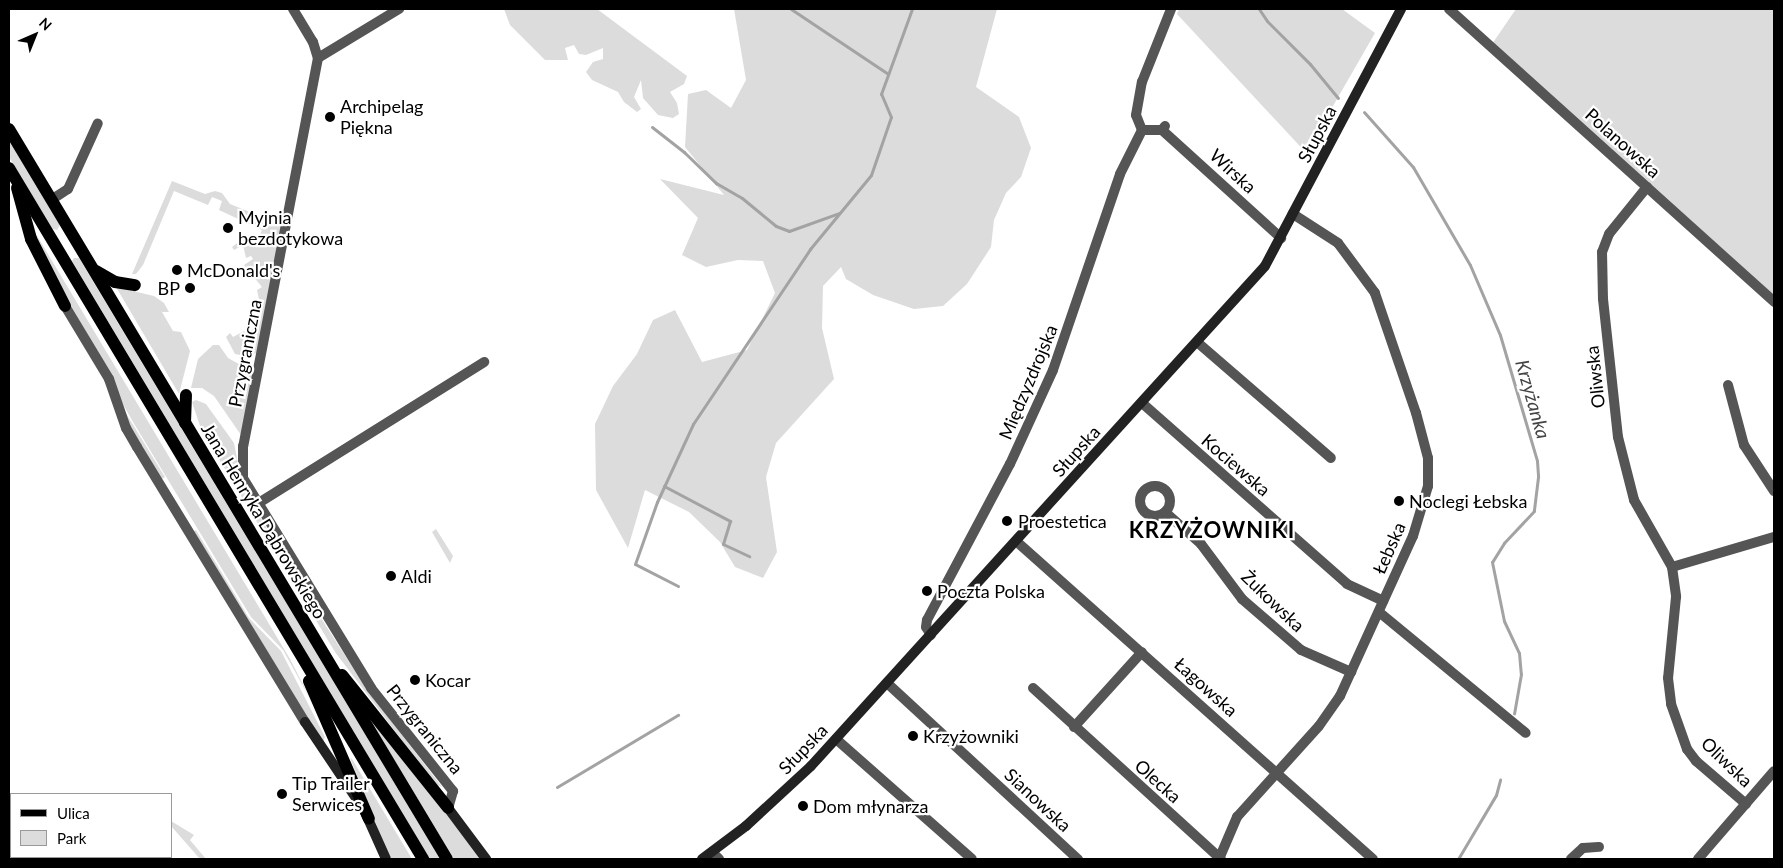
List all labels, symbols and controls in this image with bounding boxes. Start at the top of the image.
north arrow [10,10,60,60]
text: N [36,14,56,34]
place label: Archipelag Piękna [340,96,423,138]
street label: Słupska [1293,102,1341,166]
street label: Polanowska [1581,104,1665,182]
marker: Archipelag Piękna [324,111,336,123]
street label: Wirska [1205,144,1261,198]
place label: Myjnia bezdotykowa [238,207,343,250]
marker: Myjnia bezdotykowa [222,222,234,234]
place label: McDonald's [187,259,280,281]
marker: McDonald's [171,264,183,276]
place label: BP [158,277,180,299]
marker: BP [184,282,196,294]
street label: Przygraniczna [224,297,266,409]
street label: Międzyzdrojska [994,321,1062,443]
street label: Oliwska [1581,345,1609,409]
water label: Krzyżanka [1511,357,1555,441]
street label: Jana Henryka Dąbrowskiego [197,419,331,623]
street label: Słupska [1048,421,1104,481]
street label: Kociewska [1197,429,1275,501]
place label: Noclegi Łebska [1409,490,1528,512]
marker: Noclegi Łebska [1393,495,1405,507]
place label: Proestetica [1018,510,1107,532]
marker: Proestetica [1000,514,1014,528]
district label: KRZYŻOWNIKI [1127,517,1297,543]
street label: Łebska [1368,519,1410,577]
place label: Aldi [401,565,432,587]
street label: Żukowska [1237,566,1309,636]
marker: Aldi [385,570,397,582]
place label: Poczta Polska [937,580,1045,602]
marker: Poczta Polska [921,585,933,597]
street label: Łagowska [1170,653,1242,721]
place label: Kocar [425,669,471,691]
marker: Kocar [409,674,421,686]
street label: Przygraniczna [382,680,468,778]
street label: Słupska [774,719,832,779]
place label: Krzyżowniki [923,725,1019,747]
marker: Krzyżowniki [907,730,919,742]
street label: Oliwska [1697,732,1757,792]
street label: Olecka [1130,755,1186,807]
street label: Sianowska [1000,764,1076,836]
place label: Tip Trailer Serwices [292,773,370,816]
marker: Tip Trailer Serwices [276,788,288,800]
legend [10,793,172,858]
place label: Dom młynarza [813,795,928,817]
marker: Dom młynarza [797,800,809,812]
text: Ulica [57,804,90,822]
text: Park [57,829,86,847]

